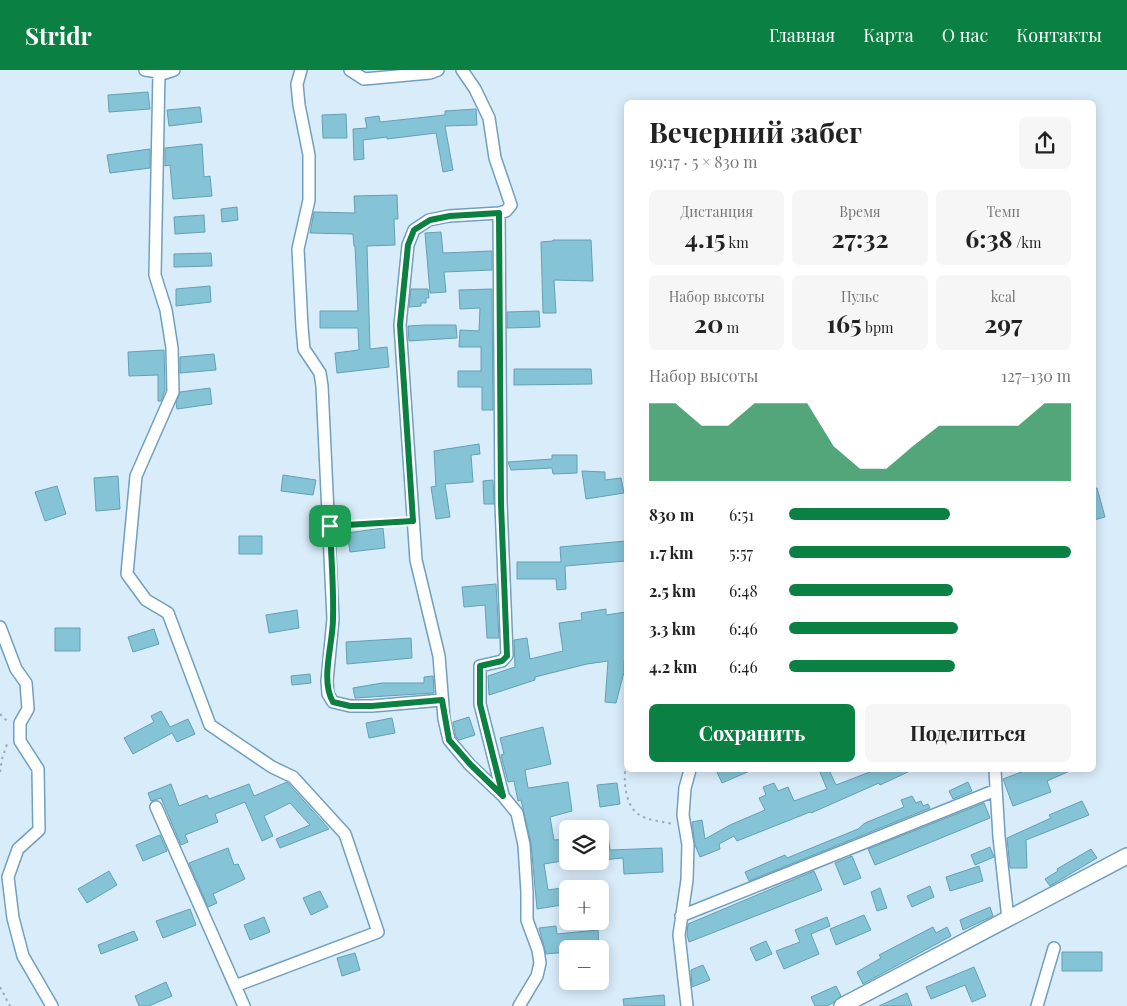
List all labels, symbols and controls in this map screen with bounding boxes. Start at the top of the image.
text: Stridr [25,19,92,51]
text: Главная [769,23,835,47]
text: Карта [863,23,914,47]
text: О нас [942,23,988,47]
text: Контакты [1016,23,1102,47]
text: Вечерний забег [649,113,862,150]
button: share [1019,117,1071,169]
text: 19:17 · 5 × 830 m [649,151,757,172]
text: Дистанция [680,202,753,221]
text: Время [839,202,881,221]
text: Темп [986,202,1020,221]
text: 4.15 [685,221,725,254]
text: 27:32 [832,221,888,254]
text: 6:38 [965,221,1013,254]
text: km [725,233,749,252]
text: /km [1013,233,1041,252]
text: Набор высоты [669,287,765,306]
text: Пульс [841,287,879,306]
text: kcal [991,287,1016,306]
text: 20 [694,306,723,339]
text: 165 [826,306,862,339]
text: 297 [984,306,1022,339]
text: m [723,318,739,337]
text: bpm [862,318,894,337]
text: Набор высоты [649,365,758,386]
text: 127–130 m [1001,365,1071,386]
text: 830 m [649,504,694,525]
text: 6:51 [729,504,754,525]
pin [309,505,351,547]
icon: arrive [316,512,344,540]
text: 1.7 km [649,542,693,563]
text: 5:57 [729,542,753,563]
text: 2.5 km [649,580,696,601]
text: 6:48 [729,580,758,601]
text: 3.3 km [649,618,696,639]
text: 6:46 [729,618,758,639]
text: 4.2 km [649,656,697,677]
text: 6:46 [729,656,758,677]
button: Сохранить [649,704,855,762]
button: Поделиться [865,704,1071,762]
map controls [559,820,609,990]
button: layers [559,820,609,870]
button: + [559,880,609,930]
button: − [559,940,609,990]

